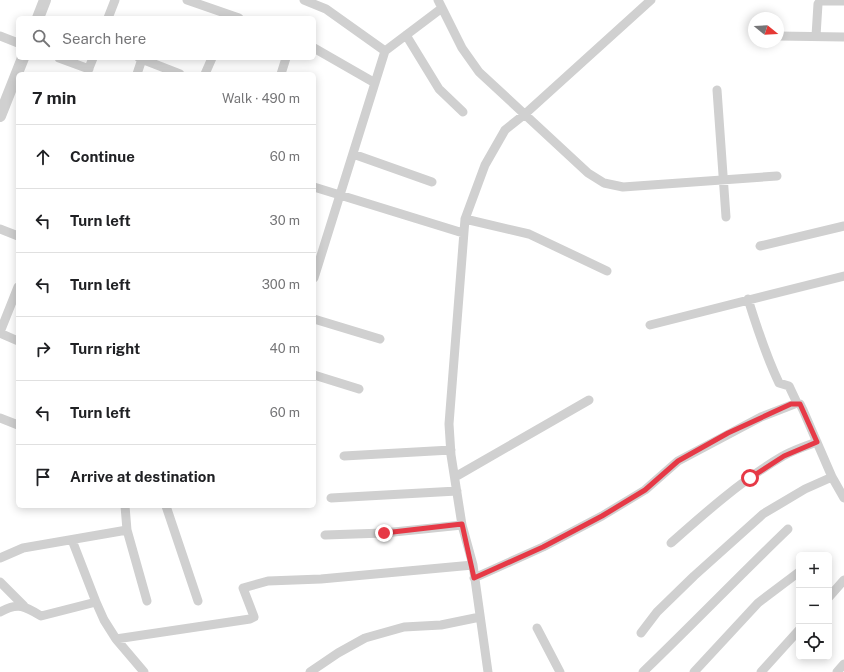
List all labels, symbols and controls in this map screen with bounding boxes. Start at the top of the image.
north arrow [748,12,784,48]
search box [16,16,316,60]
icon: search [30,27,52,49]
text: Search here [62,30,146,47]
text: 7 min [32,88,76,108]
text: Walk · 490 m [222,91,300,106]
icon: ahead [32,146,54,168]
text: Continue [70,148,135,165]
text: 60 m [270,149,300,164]
icon: left [32,210,54,232]
text: Turn left [70,212,131,229]
text: 30 m [270,213,300,228]
icon: left [32,274,54,296]
text: Turn left [70,276,131,293]
text: 300 m [262,277,300,292]
icon: right [32,338,54,360]
text: Turn right [70,340,140,357]
text: 40 m [269,341,300,356]
icon: left [32,402,54,424]
text: Turn left [70,404,131,421]
text: 60 m [270,405,300,420]
icon: arrive [32,466,54,488]
text: Arrive at destination [70,468,215,485]
route start [741,469,759,487]
route end [375,524,393,542]
map controls [796,552,832,660]
button: + [796,552,832,588]
button: − [796,588,832,624]
button: locate [796,624,832,660]

